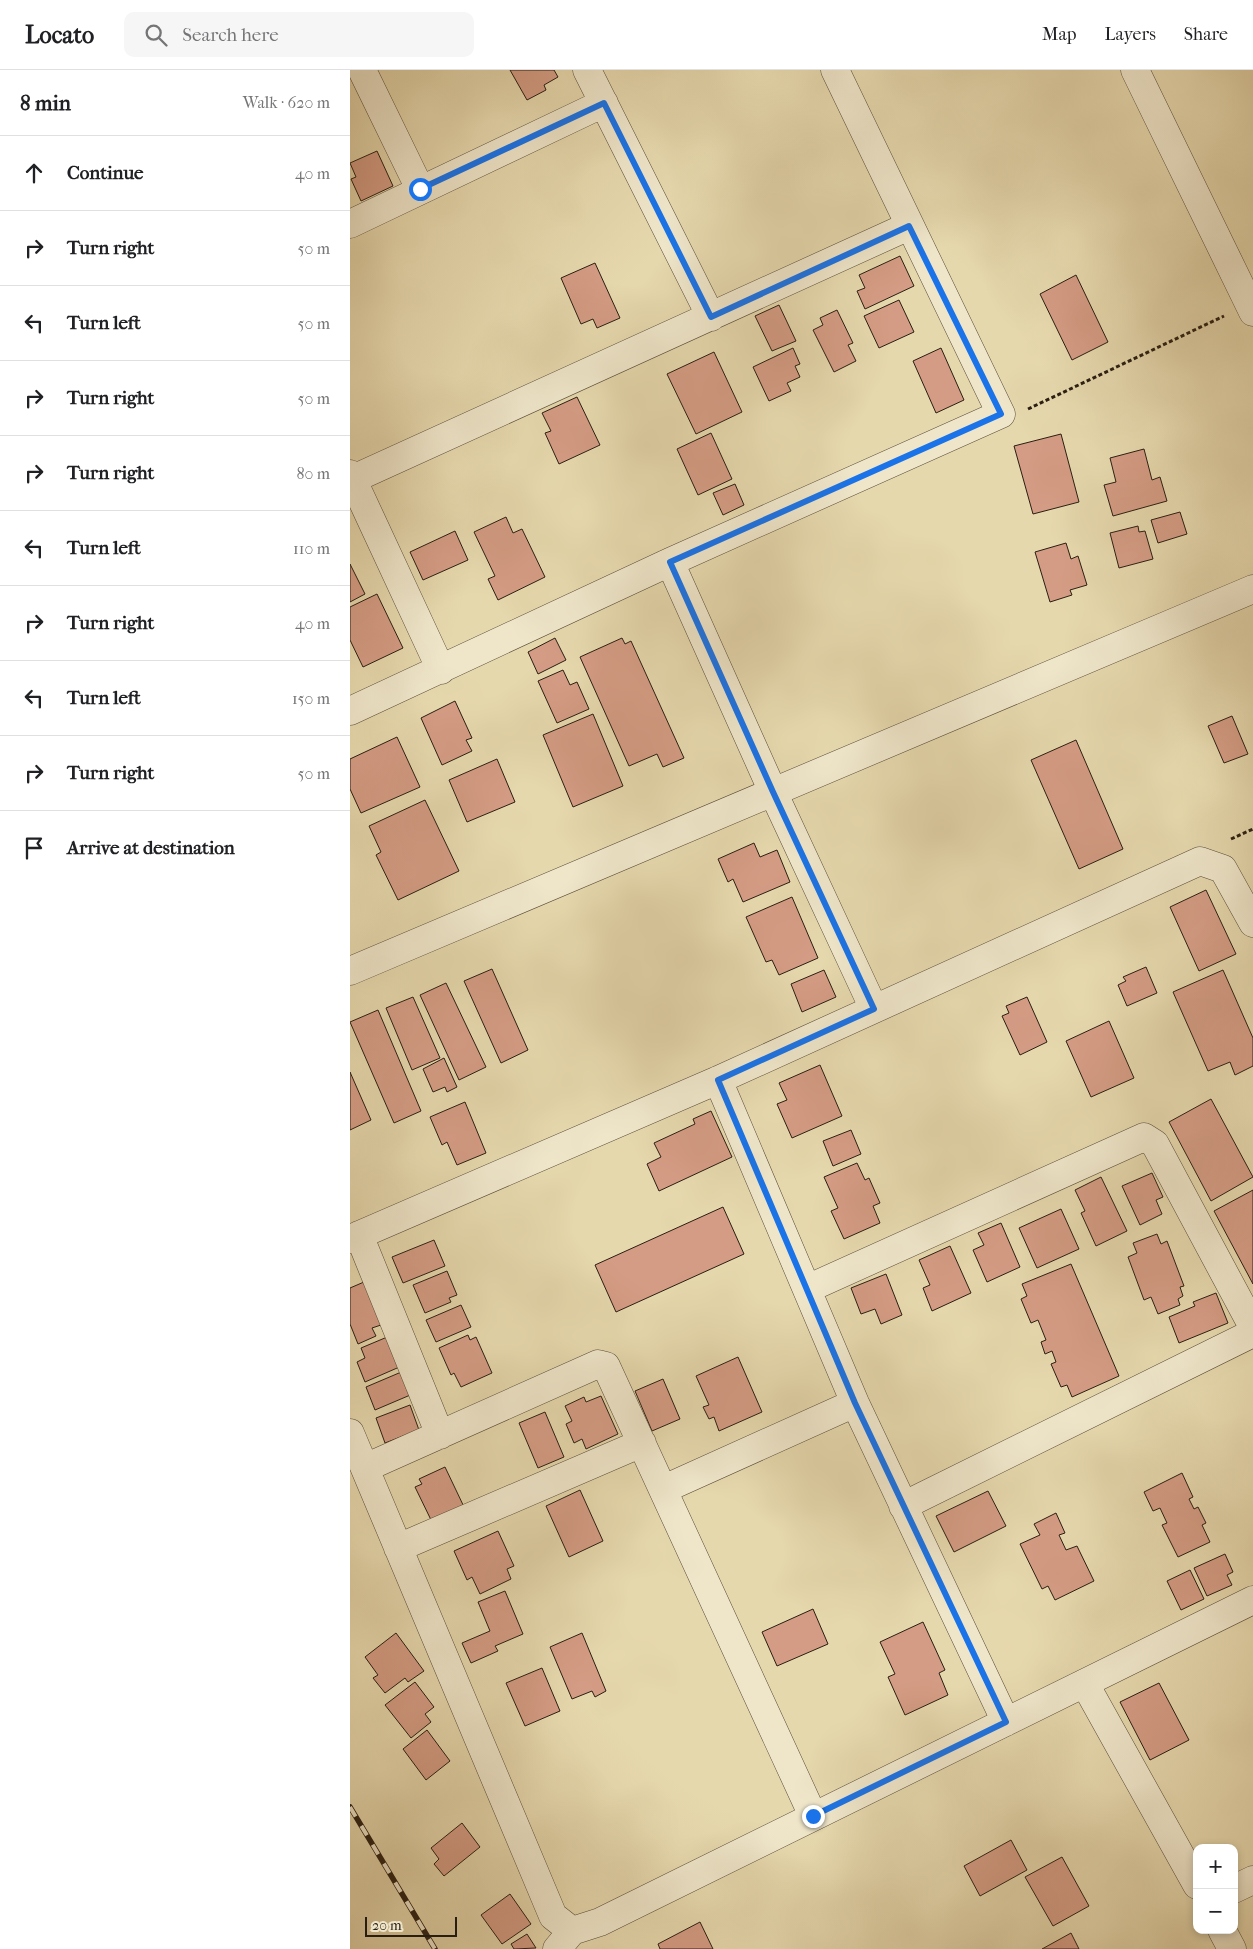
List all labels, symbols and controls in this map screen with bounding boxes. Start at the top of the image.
search box [124,12,474,57]
text: Locato [25,21,94,49]
icon: search [142,21,170,49]
text: Search here [182,24,279,46]
text: Map [1042,24,1076,45]
text: Layers [1104,24,1156,45]
text: Share [1184,24,1228,45]
text: 8 min [20,91,71,115]
text: Walk · 620 m [243,93,330,112]
icon: ahead [20,159,48,187]
text: Continue [67,162,143,184]
text: 40 m [295,164,330,183]
route start [409,178,432,201]
icon: right [20,234,48,262]
text: Turn right [67,237,154,259]
text: 50 m [298,239,330,258]
icon: left [20,309,48,337]
text: Turn left [67,312,141,334]
text: 50 m [298,314,330,333]
icon: right [20,384,48,412]
text: Turn right [67,387,154,409]
text: 50 m [298,389,330,408]
icon: right [20,459,48,487]
text: Turn right [67,462,154,484]
text: 80 m [296,464,330,483]
icon: left [20,534,48,562]
text: Turn left [67,537,141,559]
text: 110 m [293,539,330,558]
icon: right [20,609,48,637]
text: Turn right [67,612,154,634]
text: 40 m [295,614,330,633]
icon: left [20,684,48,712]
text: Turn left [67,687,141,709]
text: 150 m [292,689,330,708]
icon: right [20,759,48,787]
text: Turn right [67,762,154,784]
text: 50 m [298,764,330,783]
icon: arrive [20,834,48,862]
text: Arrive at destination [67,837,235,859]
route end [802,1805,825,1828]
map controls [1193,1844,1238,1934]
button: + [1193,1844,1238,1889]
button: − [1193,1889,1238,1934]
scale bar [365,1914,458,1937]
text: 20 m [372,1917,402,1934]

